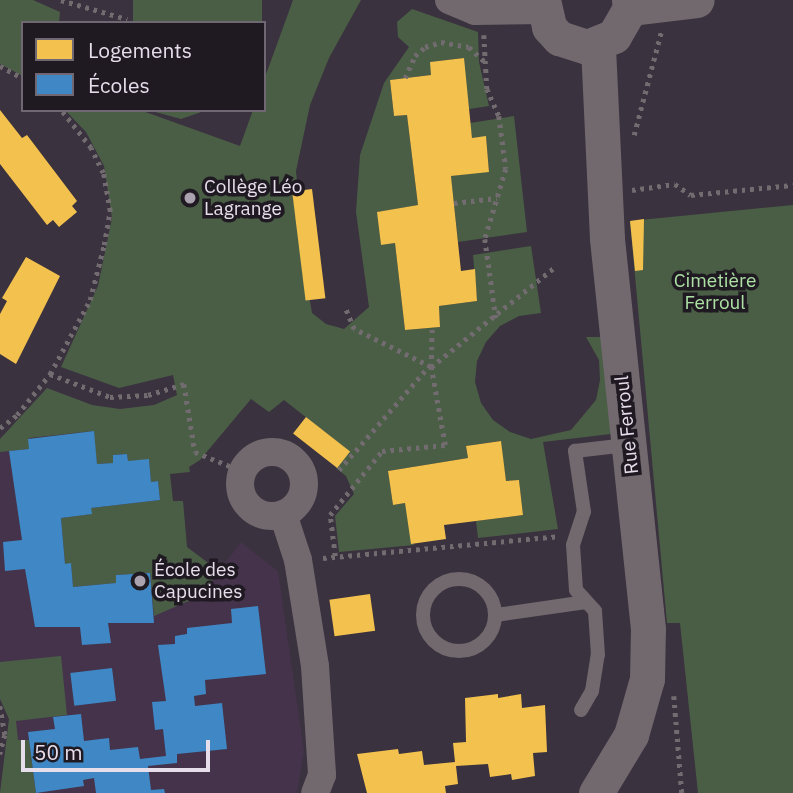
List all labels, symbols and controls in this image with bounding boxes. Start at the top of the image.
legend [21,21,266,112]
text: Logements [88,36,192,64]
text: Écoles [88,71,150,99]
place label: Collège Léo Lagrange [204,176,302,220]
marker: Collège Léo Lagrange [182,190,198,206]
park label: Cimetière Ferroul [674,270,756,314]
street label: Rue Ferroul [610,375,644,475]
place label: École des Capucines [154,559,243,603]
marker: École des Capucines [132,573,148,589]
scale bar [24,726,214,770]
text: 50 m [34,738,83,766]

